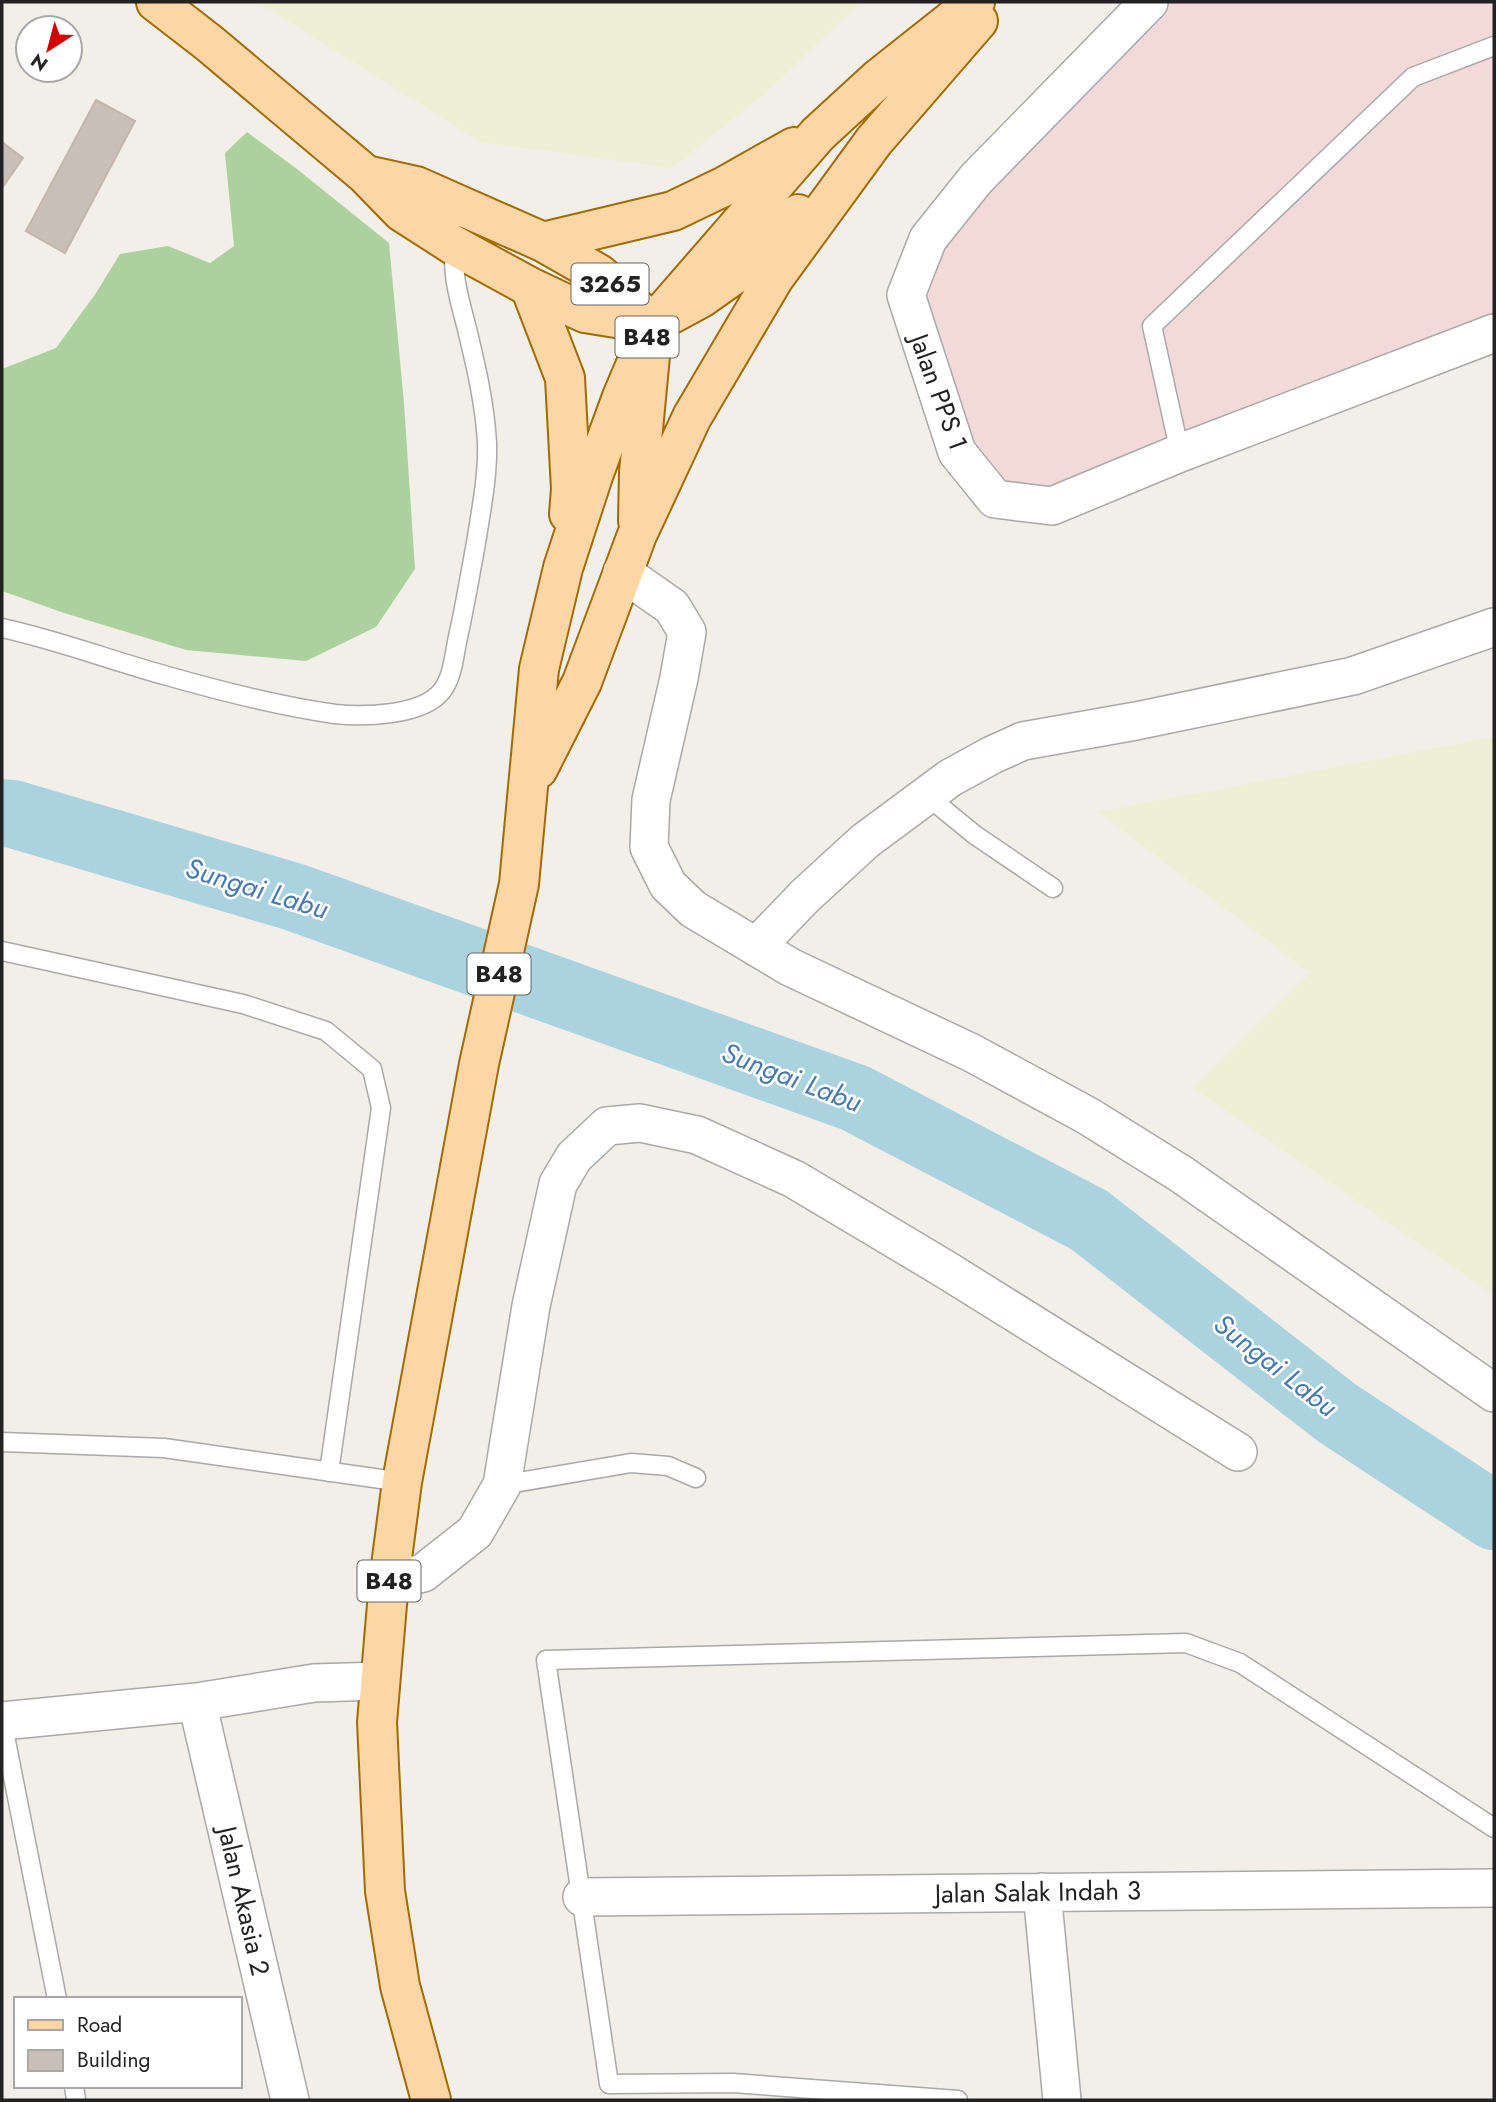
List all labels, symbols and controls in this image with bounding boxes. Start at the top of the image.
north arrow [14,14,84,84]
text: N [25,47,53,78]
road number: 3265 [572,264,648,304]
road number: B48 [616,316,678,358]
street label: Jalan PPS 1 [899,326,978,455]
water label: Sungai Labu [180,847,333,930]
road number: B48 [468,954,530,994]
water label: Sungai Labu [716,1032,868,1123]
water label: Sungai Labu [1205,1304,1346,1427]
road number: B48 [358,1560,420,1602]
street label: Jalan Akasia 2 [208,1820,280,1979]
street label: Jalan Salak Indah 3 [932,1871,1141,1913]
legend [14,1997,242,2088]
text: Road [77,2010,122,2040]
text: Building [77,2045,150,2075]

